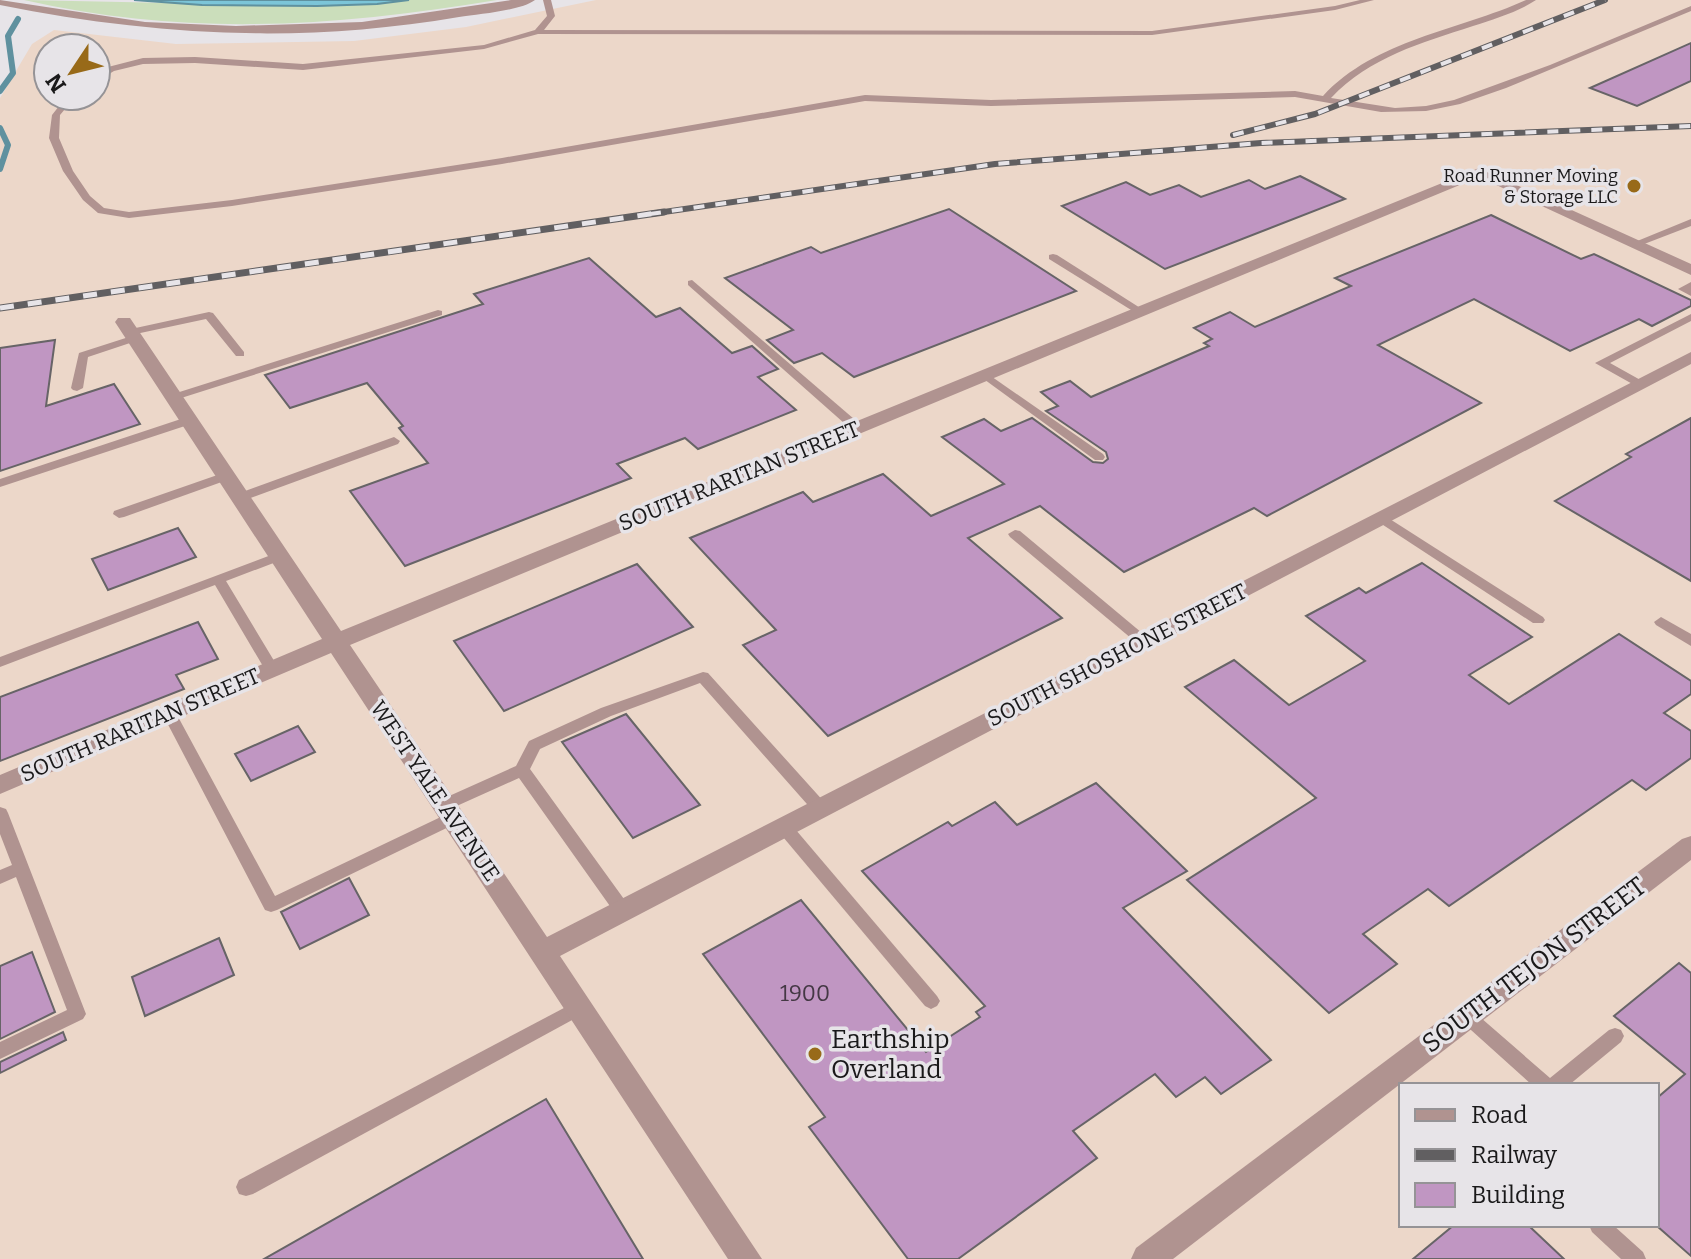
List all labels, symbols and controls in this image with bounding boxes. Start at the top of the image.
north arrow [32,32,112,112]
text: N [40,68,72,98]
place label: Road Runner Moving & Storage LLC [1443,165,1618,208]
marker: Road Runner Moving & Storage LLC [1625,177,1643,195]
street label: SOUTH RARITAN STREET [615,415,864,537]
street label: SOUTH SHOSHONE STREET [983,578,1251,732]
street label: SOUTH RARITAN STREET [16,662,264,788]
street label: WEST YALE AVENUE [365,696,505,886]
street label: SOUTH TEJON STREET [1416,871,1652,1059]
house number: 1900 [780,980,830,1007]
place label: Earthship Overland [831,1024,950,1085]
marker: Earthship Overland [806,1045,824,1063]
legend [1399,1083,1659,1227]
text: Road [1471,1101,1527,1129]
text: Railway [1471,1141,1557,1169]
text: Building [1471,1181,1565,1209]

